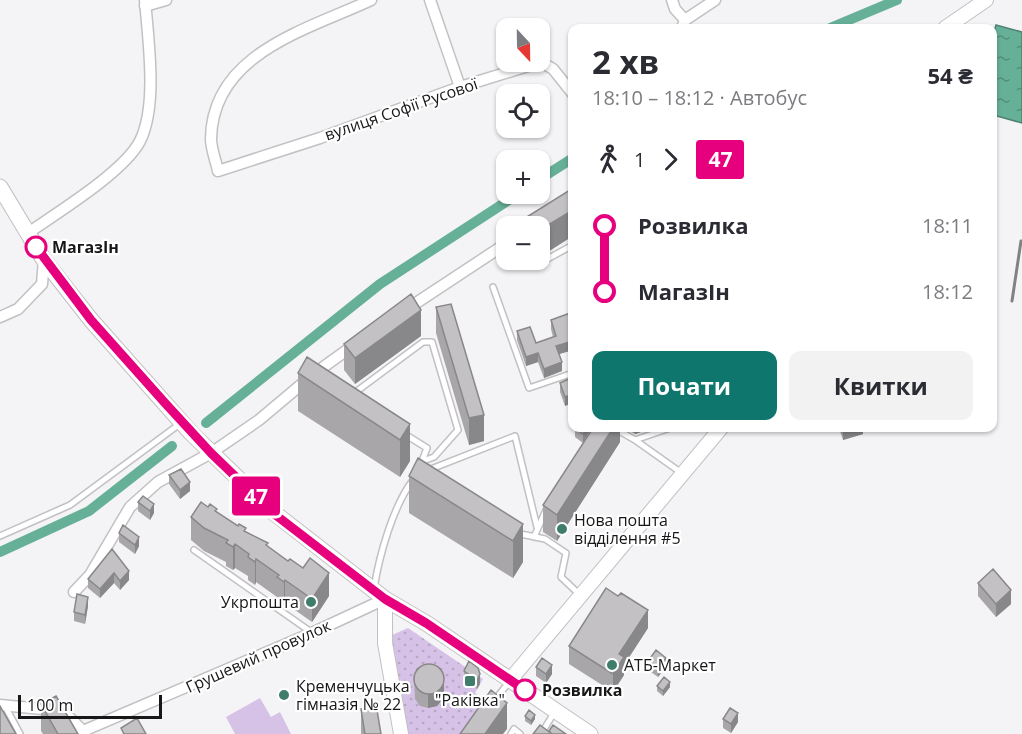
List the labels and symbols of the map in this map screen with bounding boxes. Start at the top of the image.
north arrow [496,18,550,72]
street label: вулиця Софії Русової [321,72,481,146]
marker: МагазІн [25,236,47,258]
place label: МагазІн [52,236,119,258]
line badge: 47 [229,476,283,516]
place label: Нова пошта відділення #5 [574,509,681,549]
marker: Нова пошта відділення #5 [555,522,569,536]
place label: Укрпошта [221,591,299,613]
marker: Укрпошта [304,595,318,609]
street label: Грушевий провулок [182,614,335,698]
place label: АТБ-Маркет [624,654,716,676]
marker: АТБ-Маркет [605,658,619,672]
marker: "Раківка" [463,674,477,688]
place label: Кременчуцька гімназія № 22 [296,675,410,715]
marker: Розвилка [514,679,536,701]
place label: Розвилка [542,679,622,701]
marker: Кременчуцька гімназія № 22 [277,688,291,702]
place label: "Раківка" [435,689,505,711]
scale bar [18,692,162,720]

